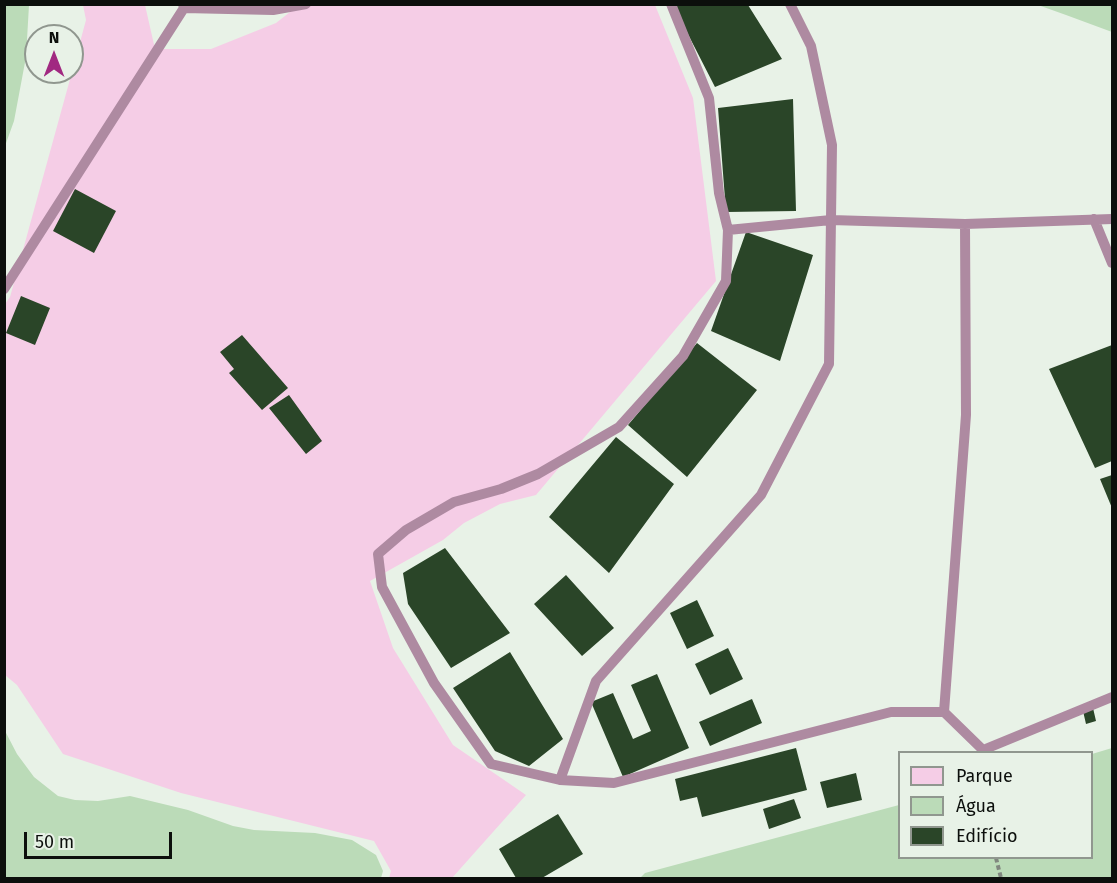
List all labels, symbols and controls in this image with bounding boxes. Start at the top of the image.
north arrow [24,24,84,84]
text: N [49,28,59,47]
legend [898,751,1093,859]
text: Parque [956,765,1013,787]
text: Água [956,795,996,817]
scale bar [27,820,176,858]
text: Edifício [956,825,1018,847]
text: 50 m [35,831,74,853]

